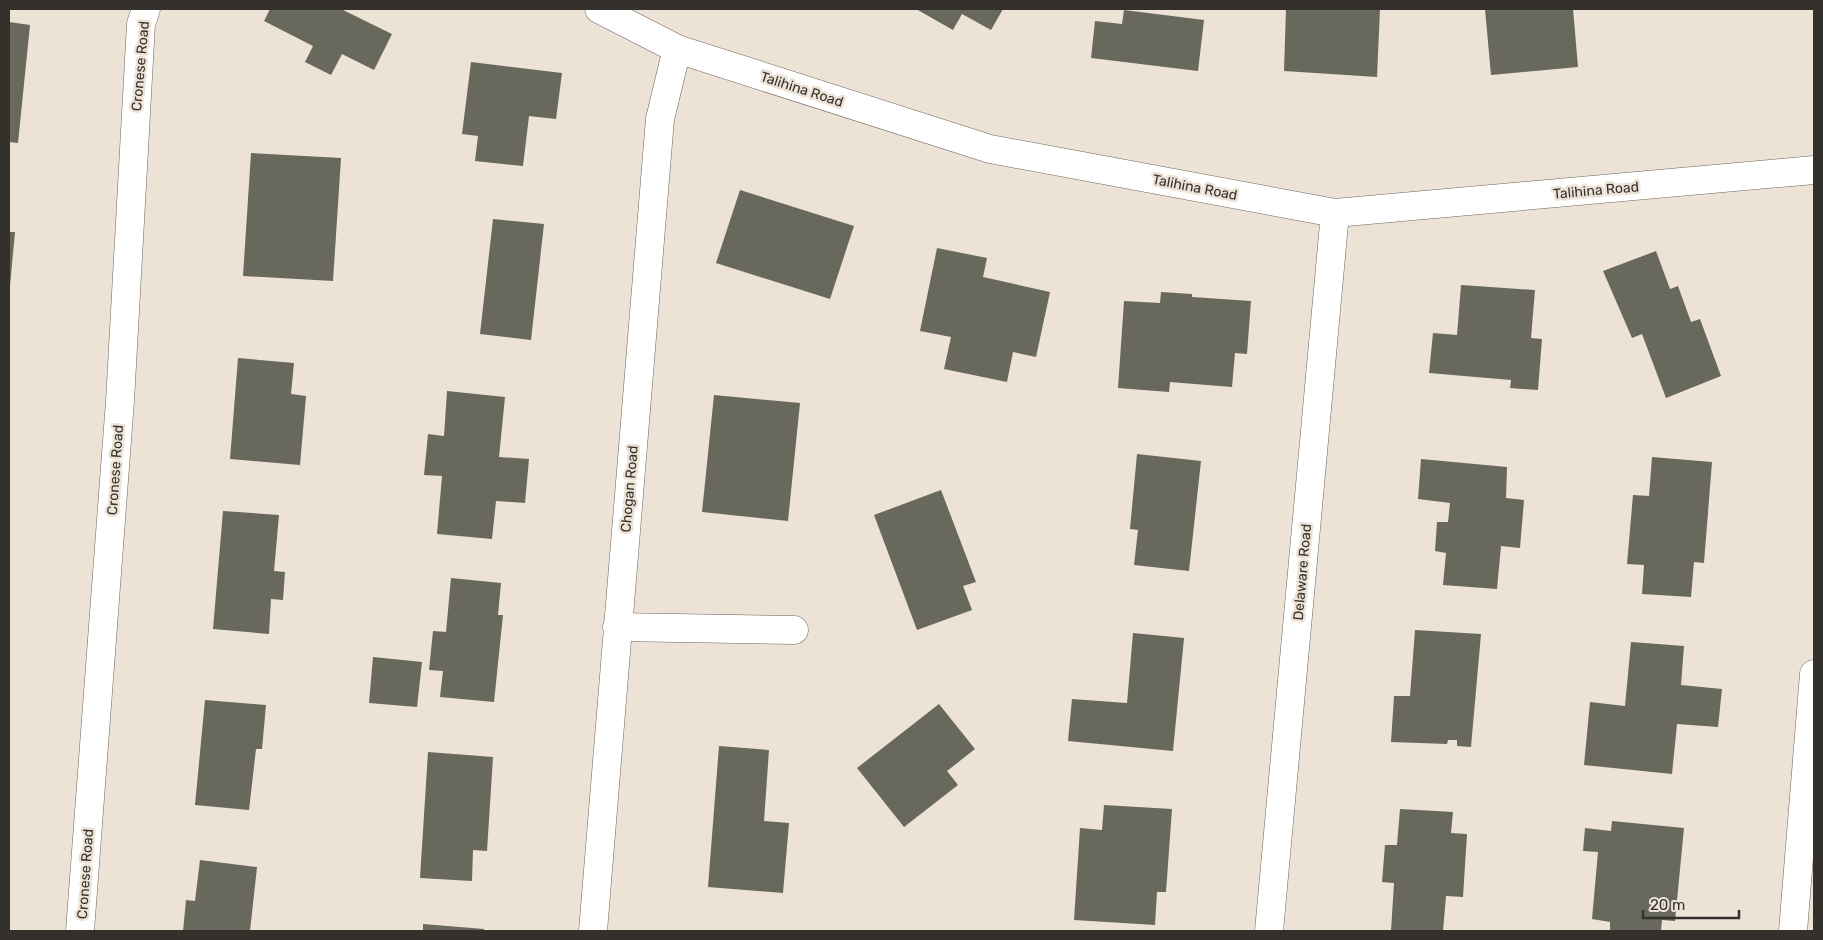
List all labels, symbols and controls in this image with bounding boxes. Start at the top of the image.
street label: Cronese Road [128,20,153,112]
street label: Talihina Road [758,68,845,111]
street label: Talihina Road [1151,171,1239,204]
street label: Talihina Road [1552,178,1640,203]
street label: Cronese Road [104,424,127,516]
street label: Chogan Road [617,445,642,533]
street label: Delaware Road [1290,523,1315,621]
street label: Cronese Road [74,828,97,920]
scale bar [1643,888,1739,920]
text: 20 m [1650,896,1685,914]

